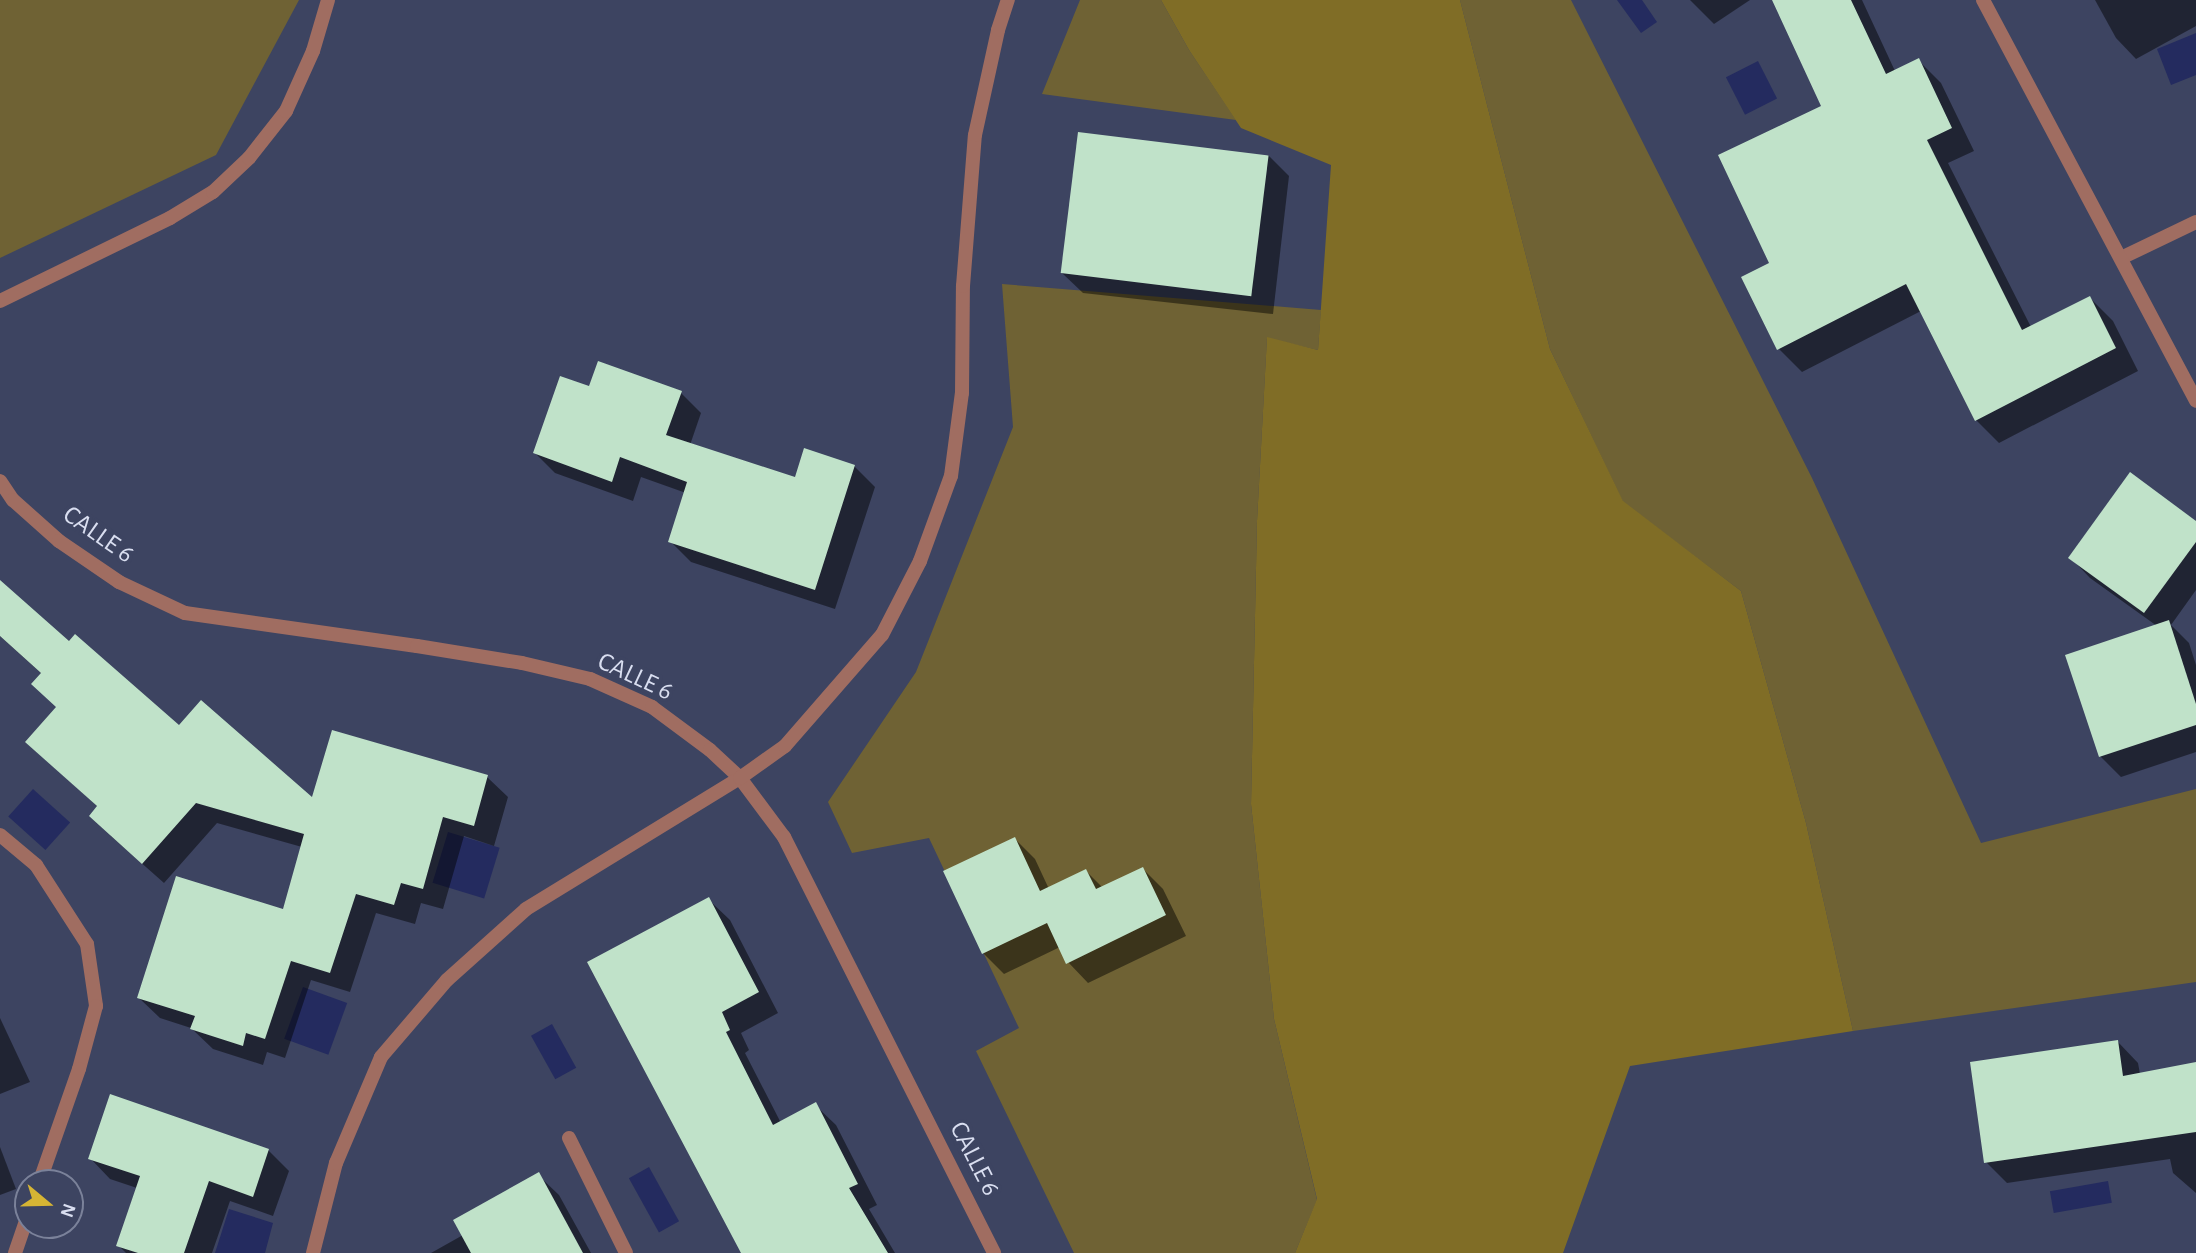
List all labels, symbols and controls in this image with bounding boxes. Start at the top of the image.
street label: CALLE 6 [57,500,139,570]
street label: CALLE 6 [593,646,677,708]
street label: CALLE 6 [942,1117,1006,1201]
north arrow [14,1169,84,1239]
text: N [56,1201,79,1220]

